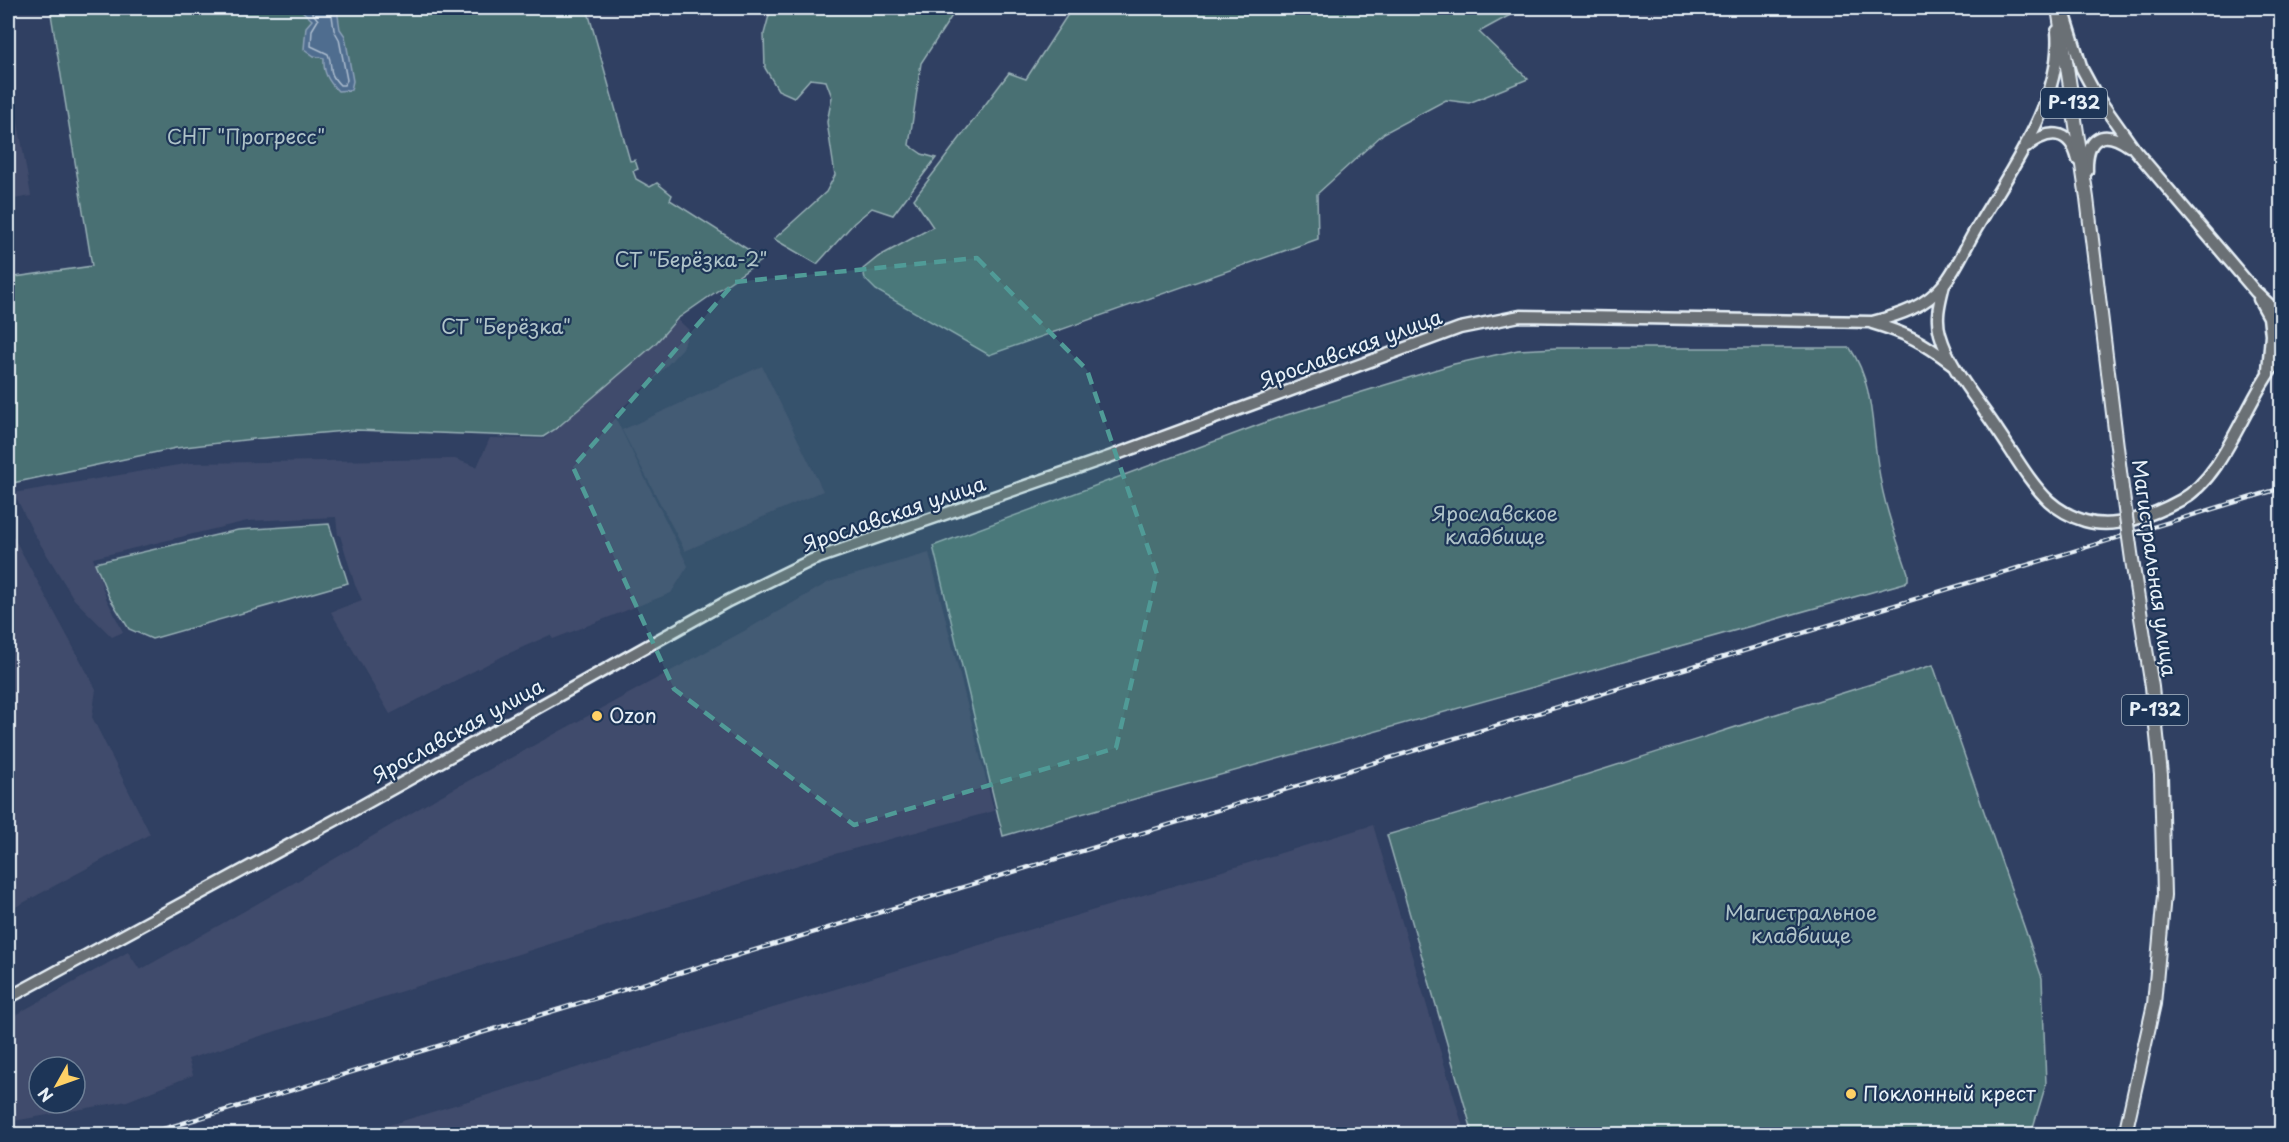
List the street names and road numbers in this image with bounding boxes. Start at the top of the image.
road number: Р-132 [2041,88,2107,118]
street label: Ярославская улица [1254,301,1446,395]
street label: Магистральная улица [2125,457,2185,679]
street label: Ярославская улица [797,467,990,559]
street label: Ярославская улица [365,670,549,790]
road number: Р-132 [2122,695,2188,725]

